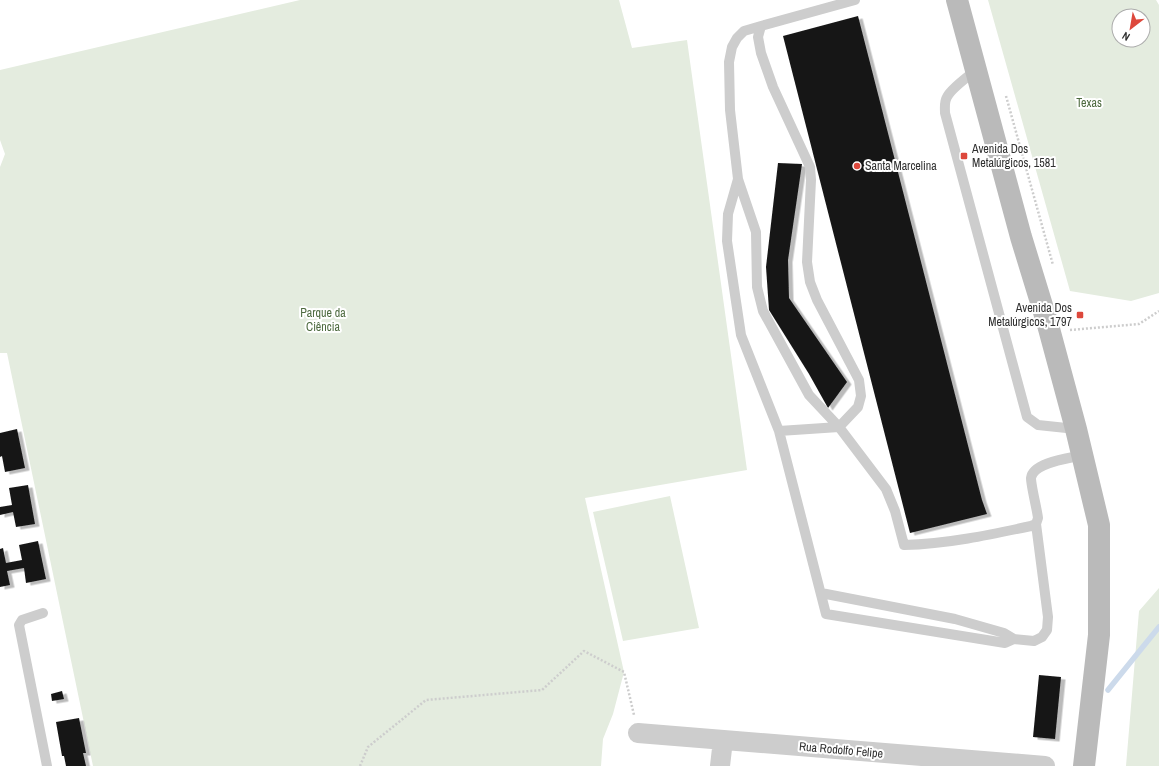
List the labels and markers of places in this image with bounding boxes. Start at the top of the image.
place label: Avenida Dos Metalúrgicos, 1581 [971,141,1056,171]
marker: Avenida Dos Metalúrgicos, 1581 [959,151,969,161]
place label: Santa Marcelina [865,158,937,174]
marker: Santa Marcelina [852,161,862,171]
place label: Avenida Dos Metalúrgicos, 1797 [988,300,1073,330]
marker: Avenida Dos Metalúrgicos, 1797 [1075,310,1085,320]

